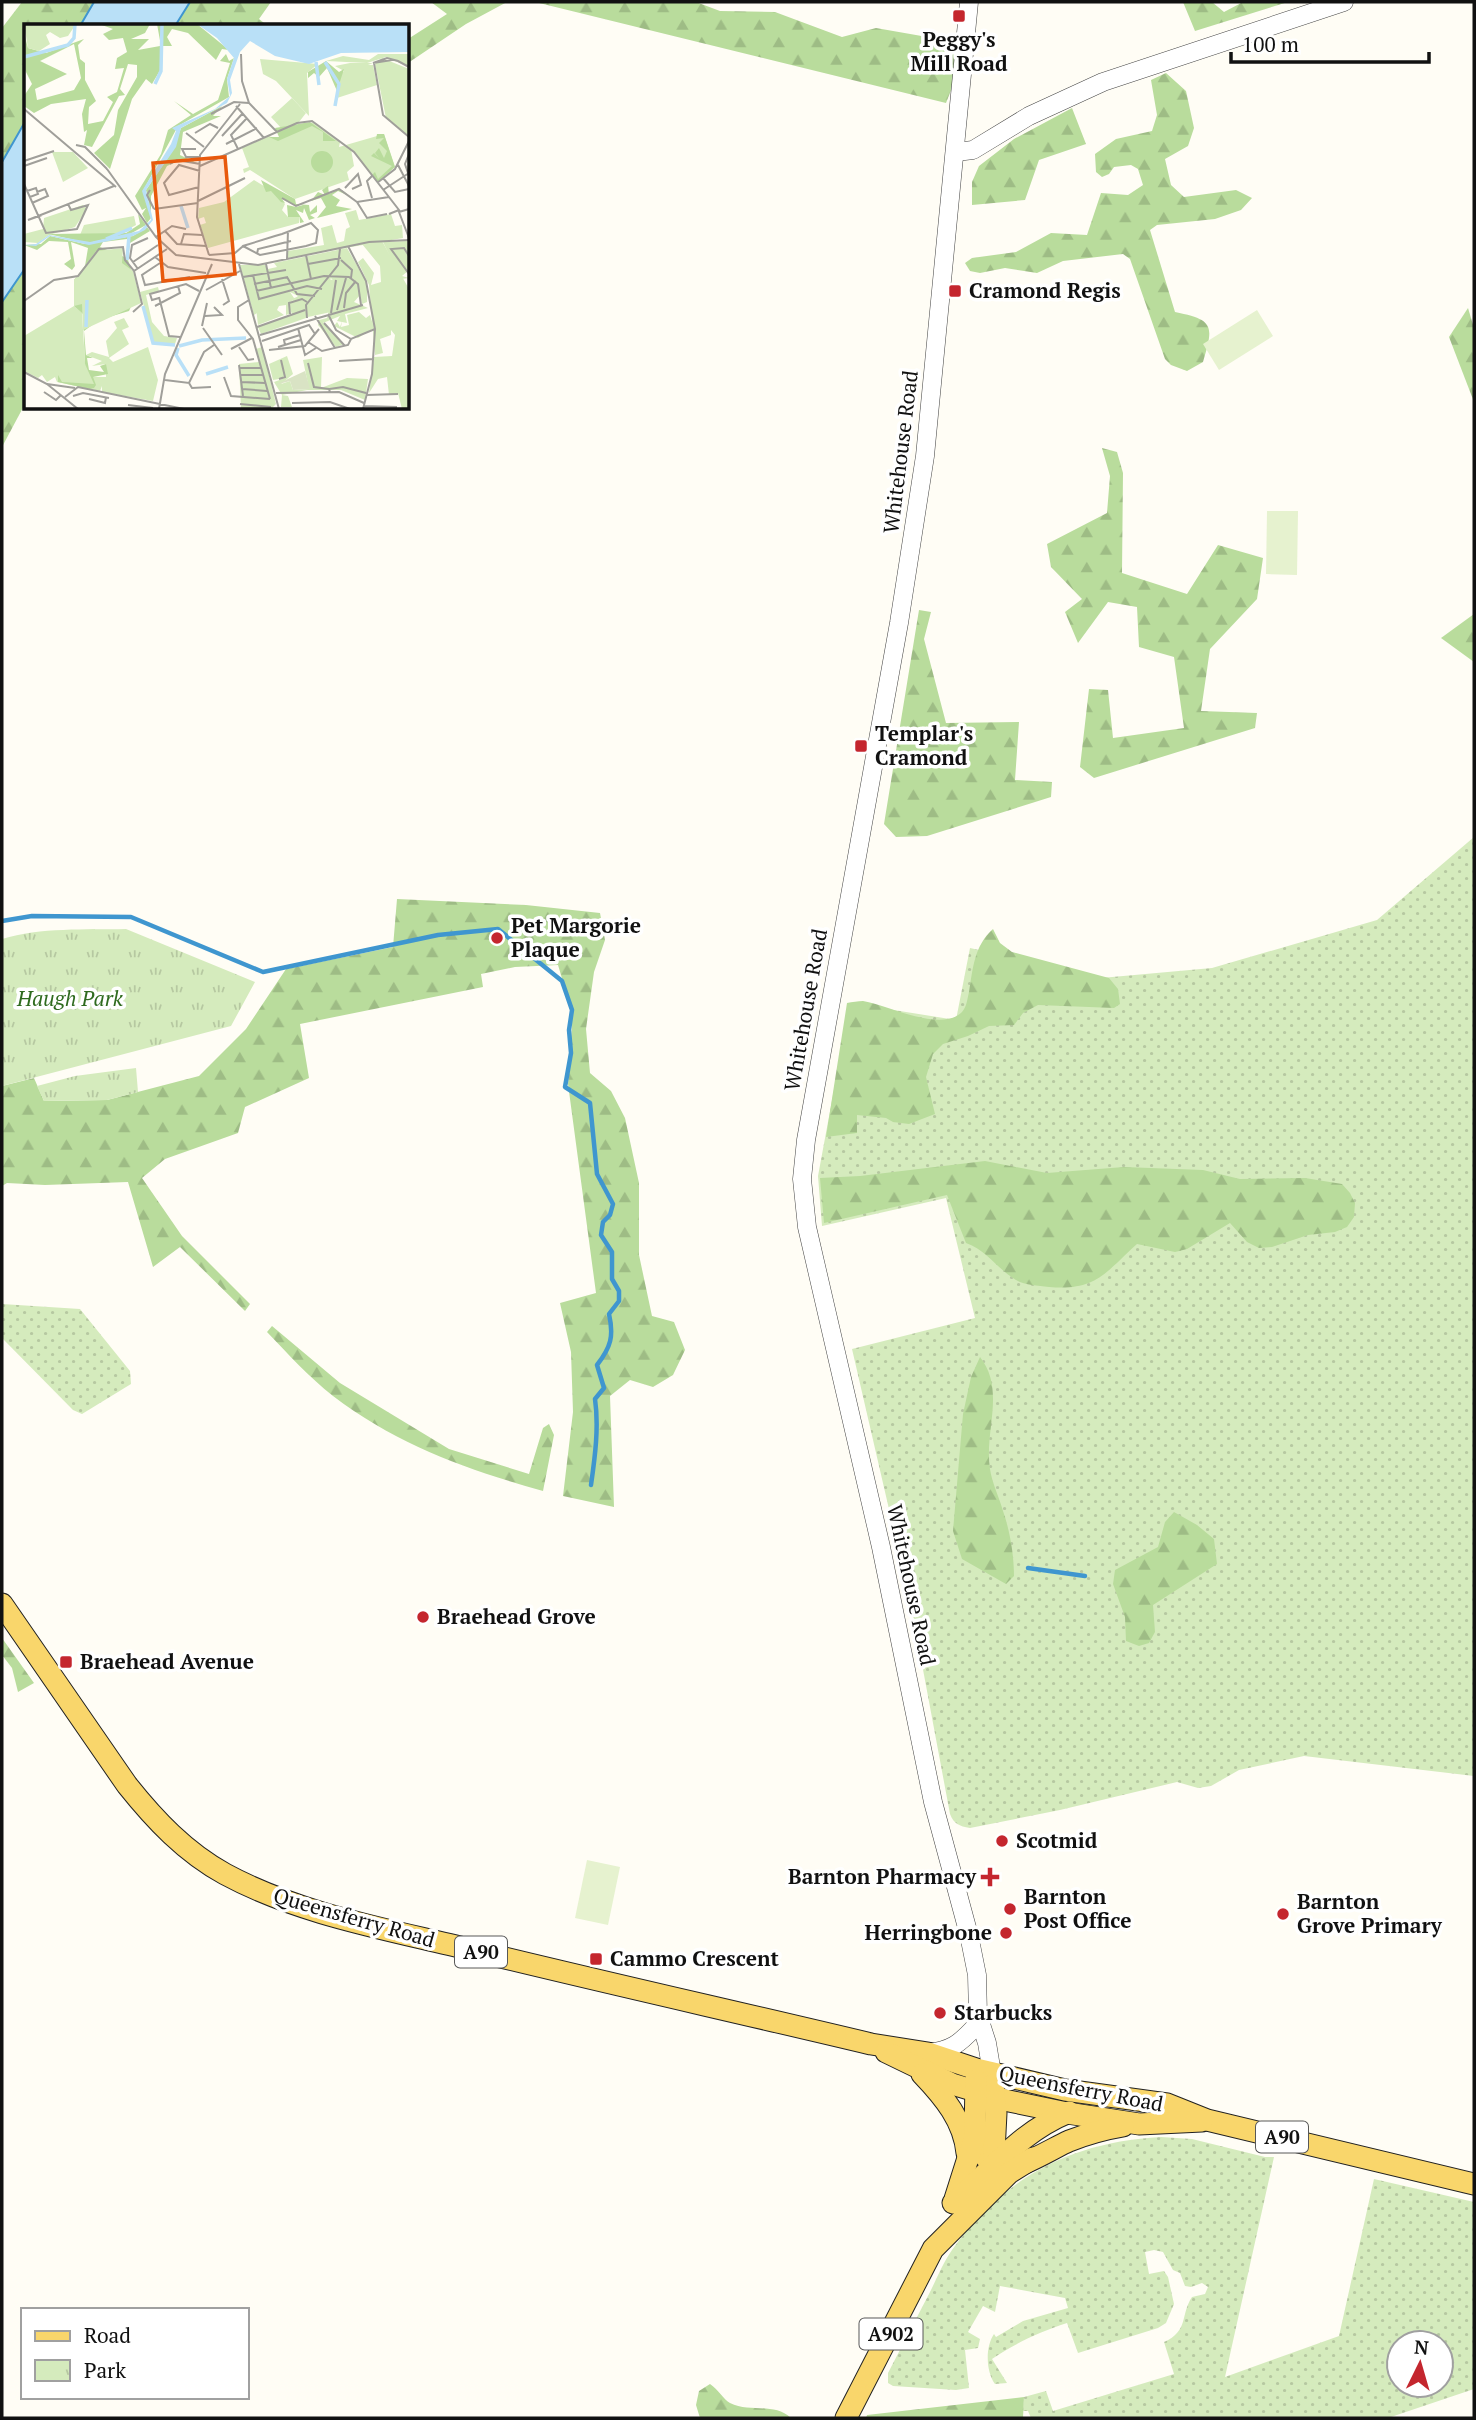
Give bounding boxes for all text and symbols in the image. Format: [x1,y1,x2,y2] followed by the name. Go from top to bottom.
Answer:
[951,8,967,24] marker: Peggy's Mill Road
[1231,21,1429,65] scale bar
[24,24,410,410] inset map
[911,25,1008,77] place label: Peggy's Mill Road
[1242,30,1299,58] text: 100 m
[969,276,1121,304] place label: Cramond Regis
[947,283,963,299] marker: Cramond Regis
[876,368,924,535] street label: Whitehouse Road
[875,719,973,771] place label: Templar's Cramond
[853,738,869,754] marker: Templar's Cramond
[511,911,641,963] place label: Pet Margorie Plaque
[777,926,833,1093] street label: Whitehouse Road
[489,930,505,946] marker: Pet Margorie Plaque
[16,984,124,1012] park label: Haugh Park
[881,1502,943,1668] street label: Whitehouse Road
[437,1602,596,1630] place label: Braehead Grove
[415,1609,431,1625] marker: Braehead Grove
[80,1647,254,1675] place label: Braehead Avenue
[58,1654,74,1670] marker: Braehead Avenue
[1016,1826,1098,1854] place label: Scotmid
[994,1833,1010,1849] marker: Scotmid
[788,1862,977,1890] place label: Barnton Pharmacy
[982,1869,998,1885] marker: Barnton Pharmacy
[270,1881,439,1954] street label: Queensferry Road
[1024,1882,1131,1934] place label: Barnton Post Office
[1297,1887,1443,1939] place label: Barnton Grove Primary
[1002,1901,1018,1917] marker: Barnton Post Office
[1275,1906,1291,1922] marker: Barnton Grove Primary
[865,1918,992,1946] place label: Herringbone
[998,1925,1014,1941] marker: Herringbone
[455,1936,507,1968] road number: A90
[610,1944,780,1972] place label: Cammo Crescent
[588,1951,604,1967] marker: Cammo Crescent
[954,1998,1052,2026] place label: Starbucks
[932,2005,948,2021] marker: Starbucks
[997,2058,1166,2118] street label: Queensferry Road
[1256,2122,1308,2152] road number: A90
[21,2308,248,2399] legend
[860,2318,922,2350] road number: A902
[84,2321,131,2349] text: Road
[1385,2329,1455,2399] north arrow
[1413,2333,1430,2360] text: N
[84,2356,126,2384] text: Park

